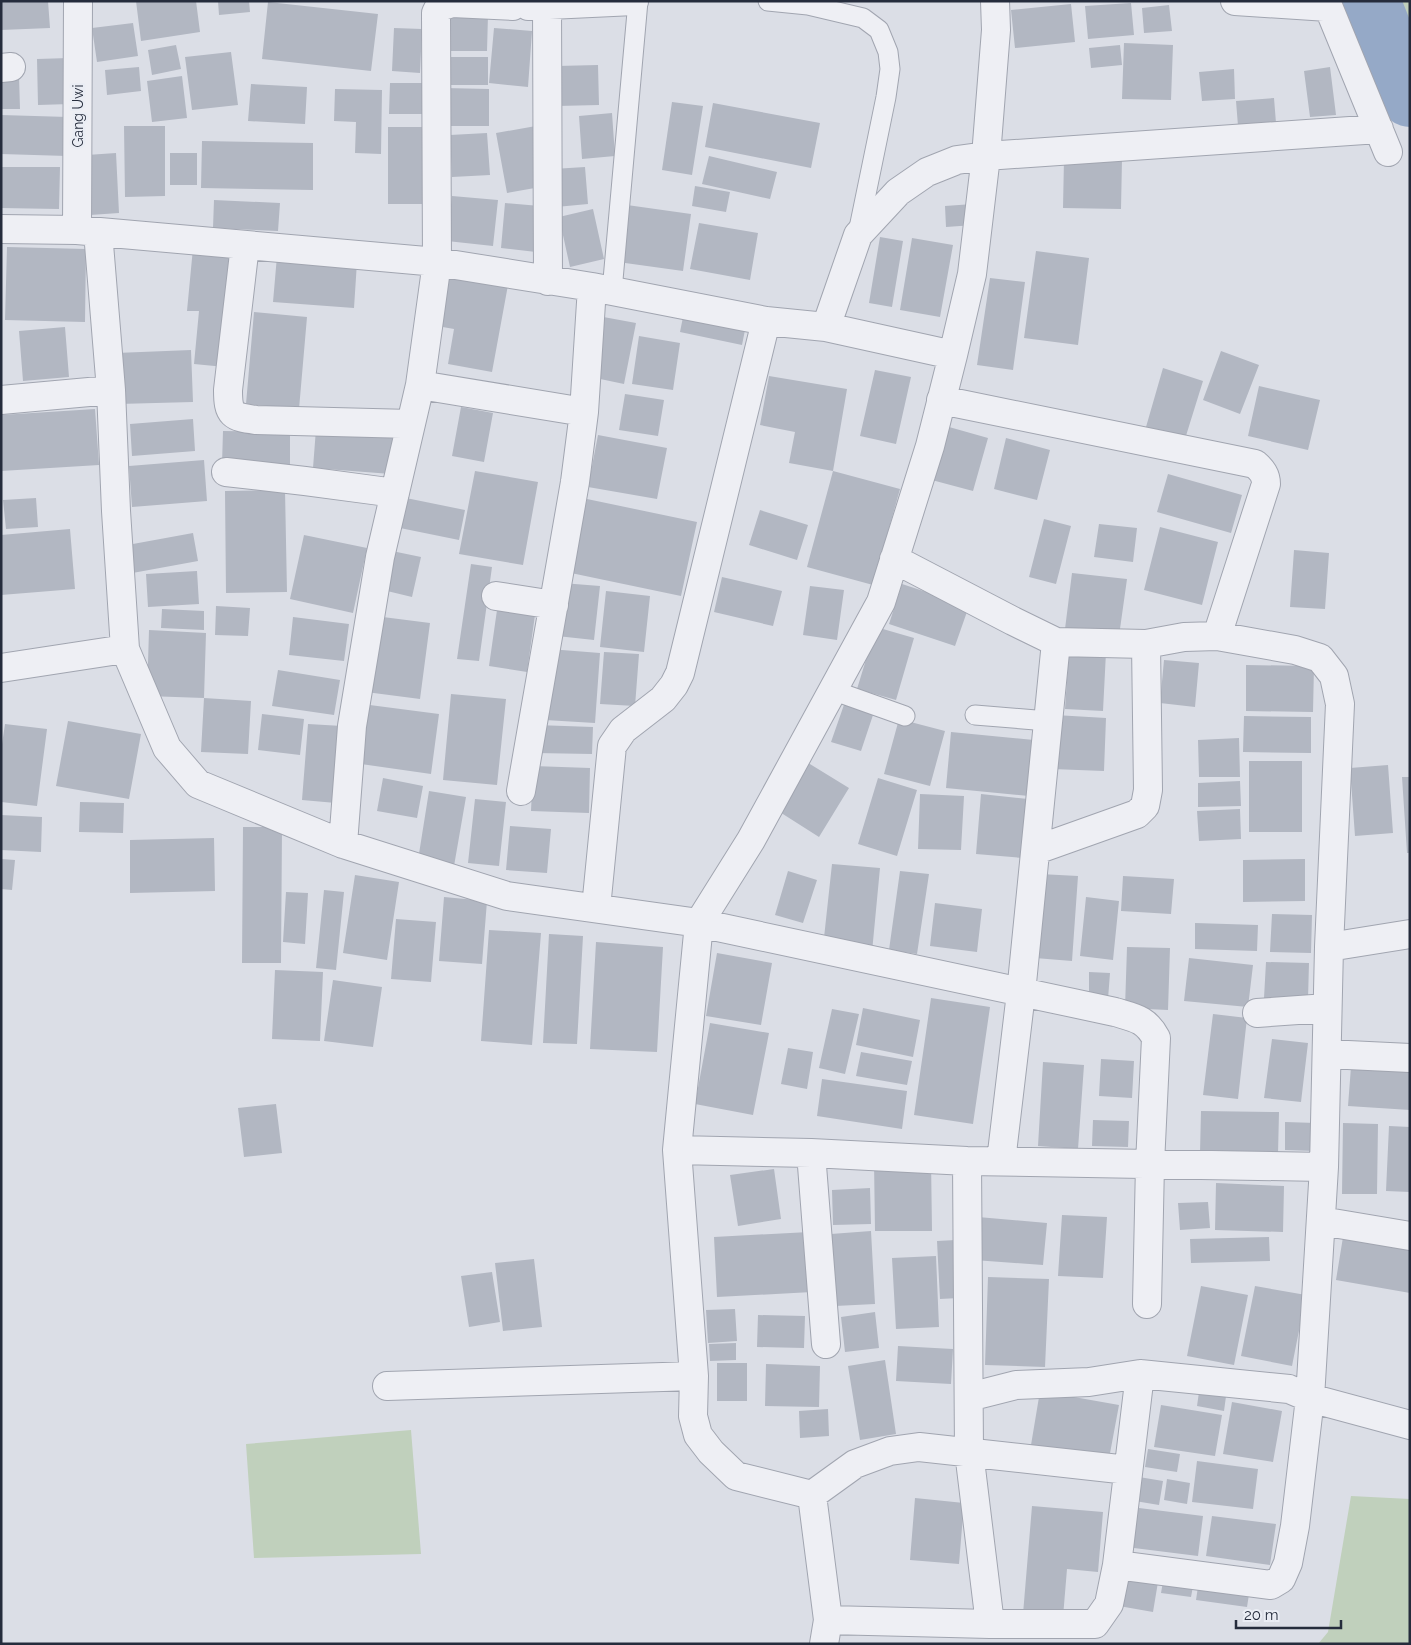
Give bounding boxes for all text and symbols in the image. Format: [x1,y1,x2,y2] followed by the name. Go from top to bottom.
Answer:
[70,84,86,148] street label: Gang Uwi
[1236,1598,1341,1630] scale bar
[1244,1606,1279,1624] text: 20 m

